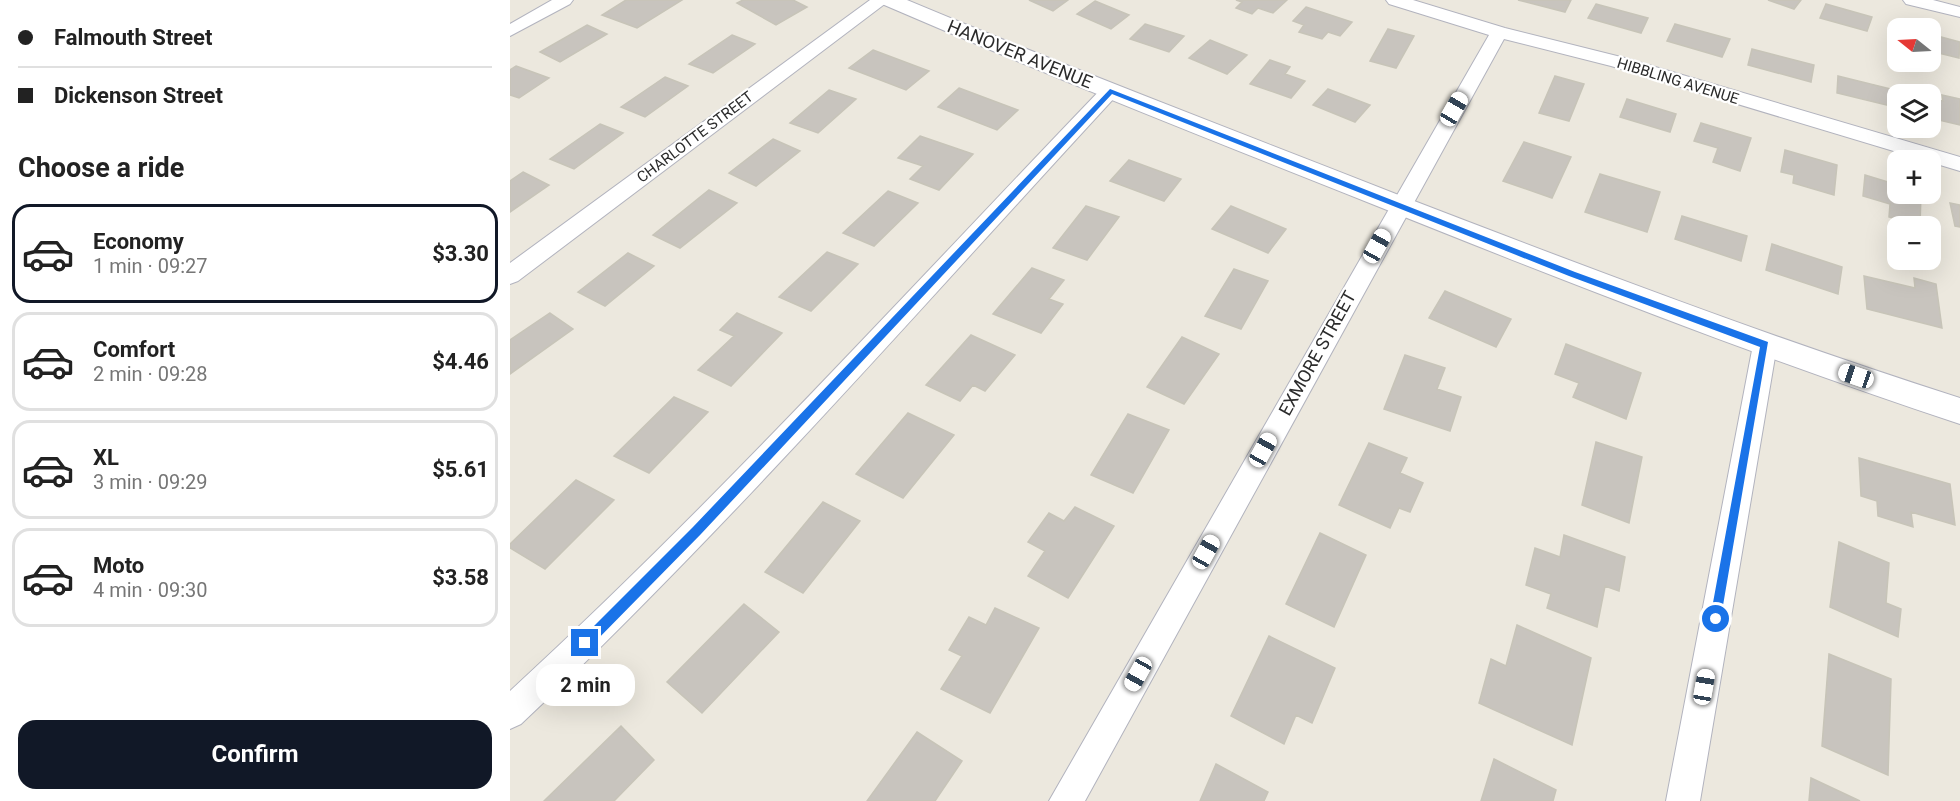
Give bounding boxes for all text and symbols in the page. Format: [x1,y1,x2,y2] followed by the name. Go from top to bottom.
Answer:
[944,15,1096,93] street label: HANOVER AVENUE
[1887,18,1941,72] north arrow
[1887,18,1941,270] map controls
[54,25,212,50] text: Falmouth Street
[1615,54,1742,108] street label: HIBBLING AVENUE
[54,83,223,108] text: Dickenson Street
[1887,84,1941,138] button: layers
[633,87,757,187] street label: CHARLOTTE STREET
[1437,89,1471,129] car
[1887,150,1941,204] button: +
[18,152,184,184] text: Choose a ride
[1887,216,1941,270] button: −
[1360,226,1394,266] car
[21,227,75,281] icon: car
[93,229,184,254] text: Economy
[432,241,489,266] text: $3.30
[93,254,208,278] text: 1 min · 09:27
[1274,287,1360,419] street label: EXMORE STREET
[21,335,75,389] icon: car
[93,337,175,362] text: Comfort
[432,349,489,374] text: $4.46
[93,362,208,386] text: 2 min · 09:28
[1836,362,1876,390] car
[1246,430,1280,470] car
[21,443,75,497] icon: car
[93,445,119,470] text: XL
[432,457,489,482] text: $5.61
[93,470,208,494] text: 3 min · 09:29
[1189,532,1223,572] car
[21,551,75,605] icon: car
[93,553,144,578] text: Moto
[432,565,489,590] text: $3.58
[93,578,208,602] text: 4 min · 09:30
[1702,605,1729,632] route start
[571,629,598,656] route end
[1121,654,1155,694] car
[536,664,634,706] callout: 2 min
[1692,668,1716,706] car
[560,673,611,697] text: 2 min
[18,720,492,789] button: Confirm

